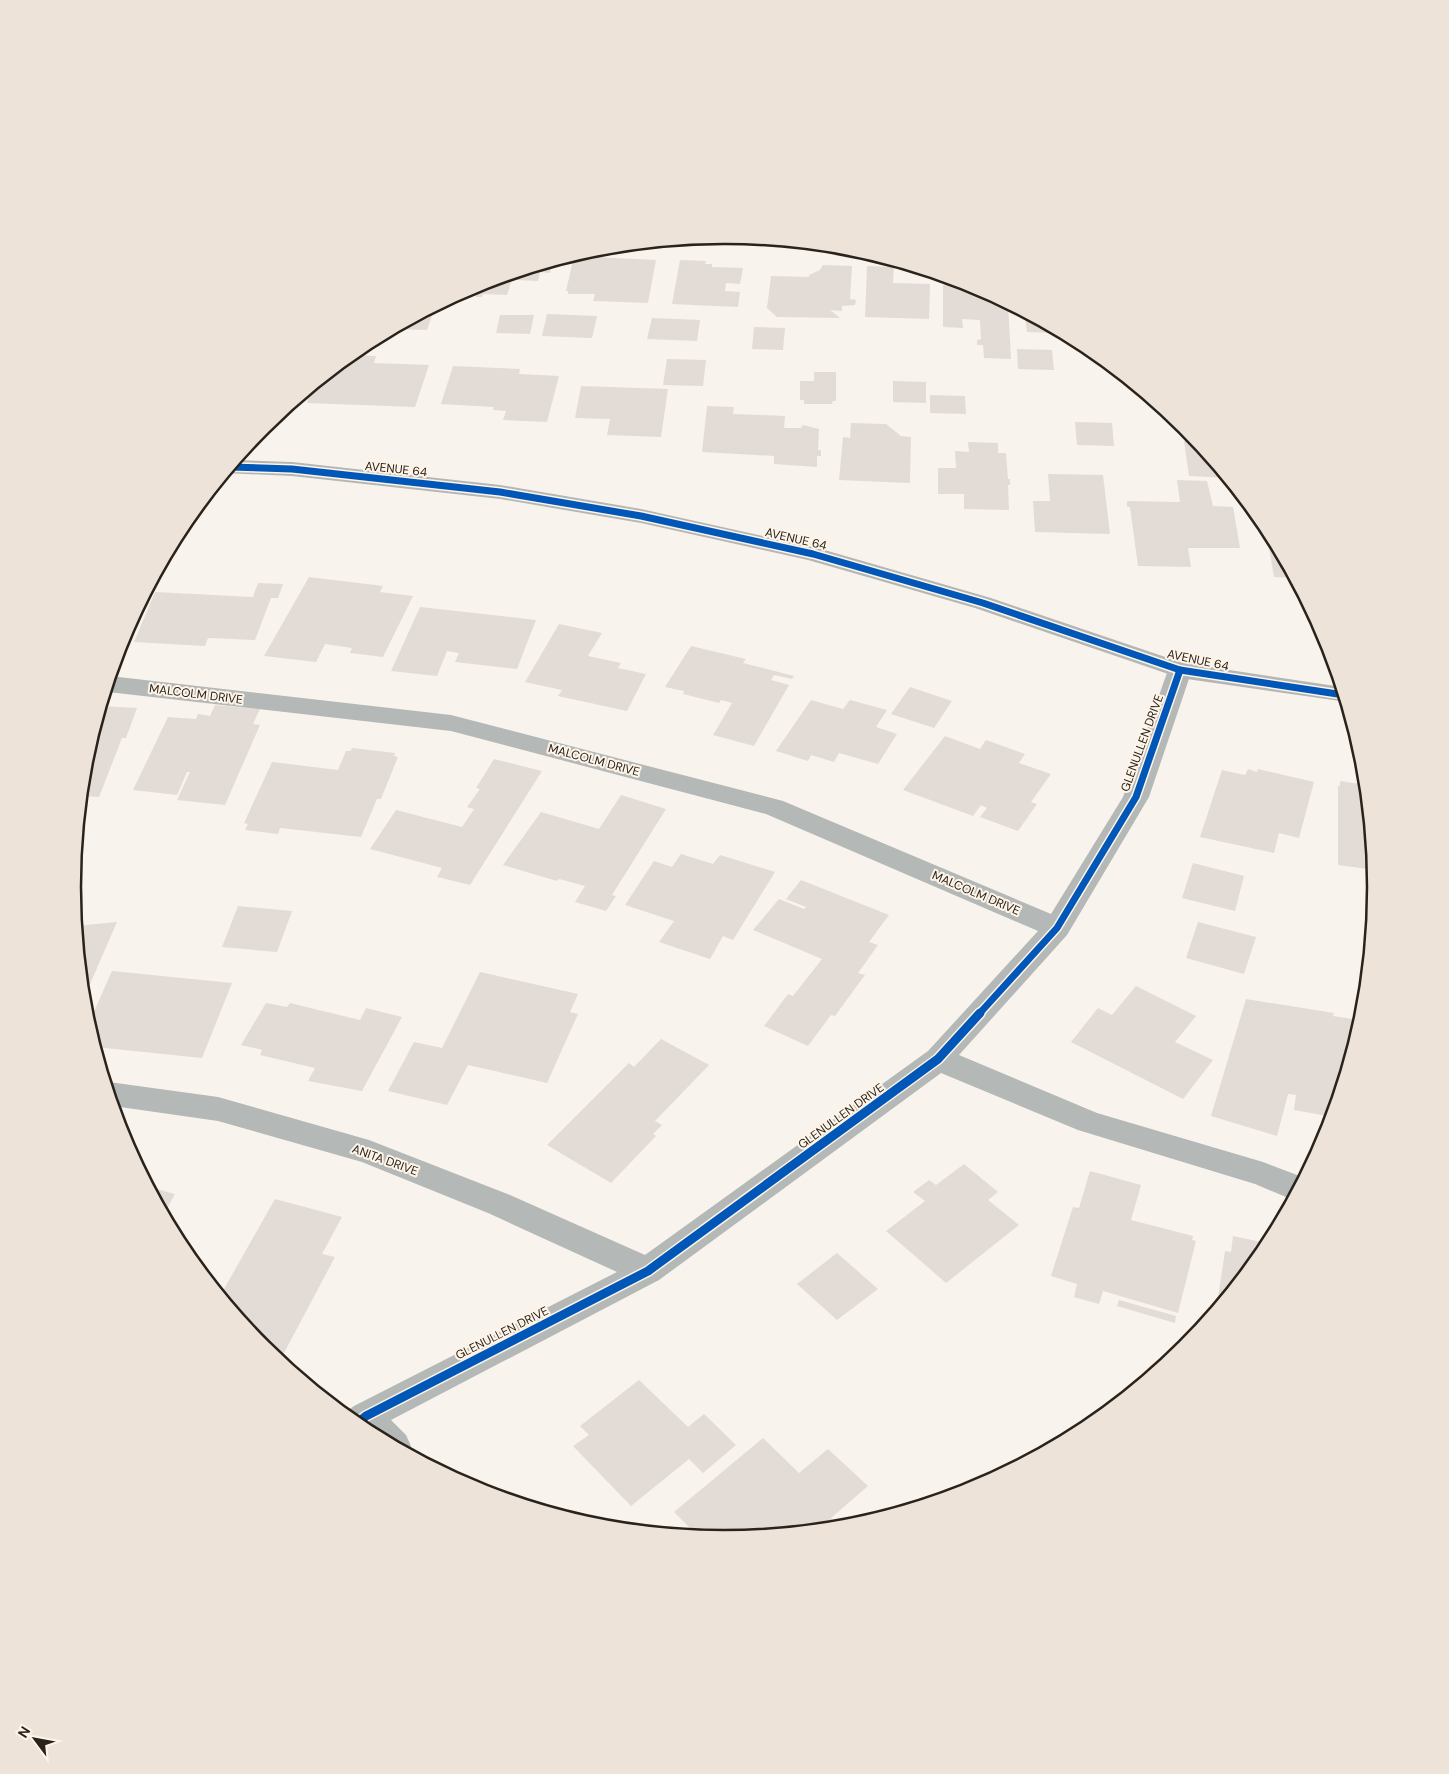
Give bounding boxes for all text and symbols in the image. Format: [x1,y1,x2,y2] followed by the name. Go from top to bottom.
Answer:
[364,458,428,480] street label: AVENUE 64
[764,524,828,554] street label: AVENUE 64
[1166,646,1230,674] street label: AVENUE 64
[148,680,244,708] street label: MALCOLM DRIVE
[1117,692,1167,794] street label: GLENULLEN DRIVE
[546,740,642,780] street label: MALCOLM DRIVE
[930,867,1023,919] street label: MALCOLM DRIVE
[795,1079,887,1153] street label: GLENULLEN DRIVE
[350,1141,420,1179] street label: ANITA DRIVE
[453,1303,551,1363] street label: GLENULLEN DRIVE
[10,1714,60,1764] north arrow
[14,1723,34,1741] text: N

